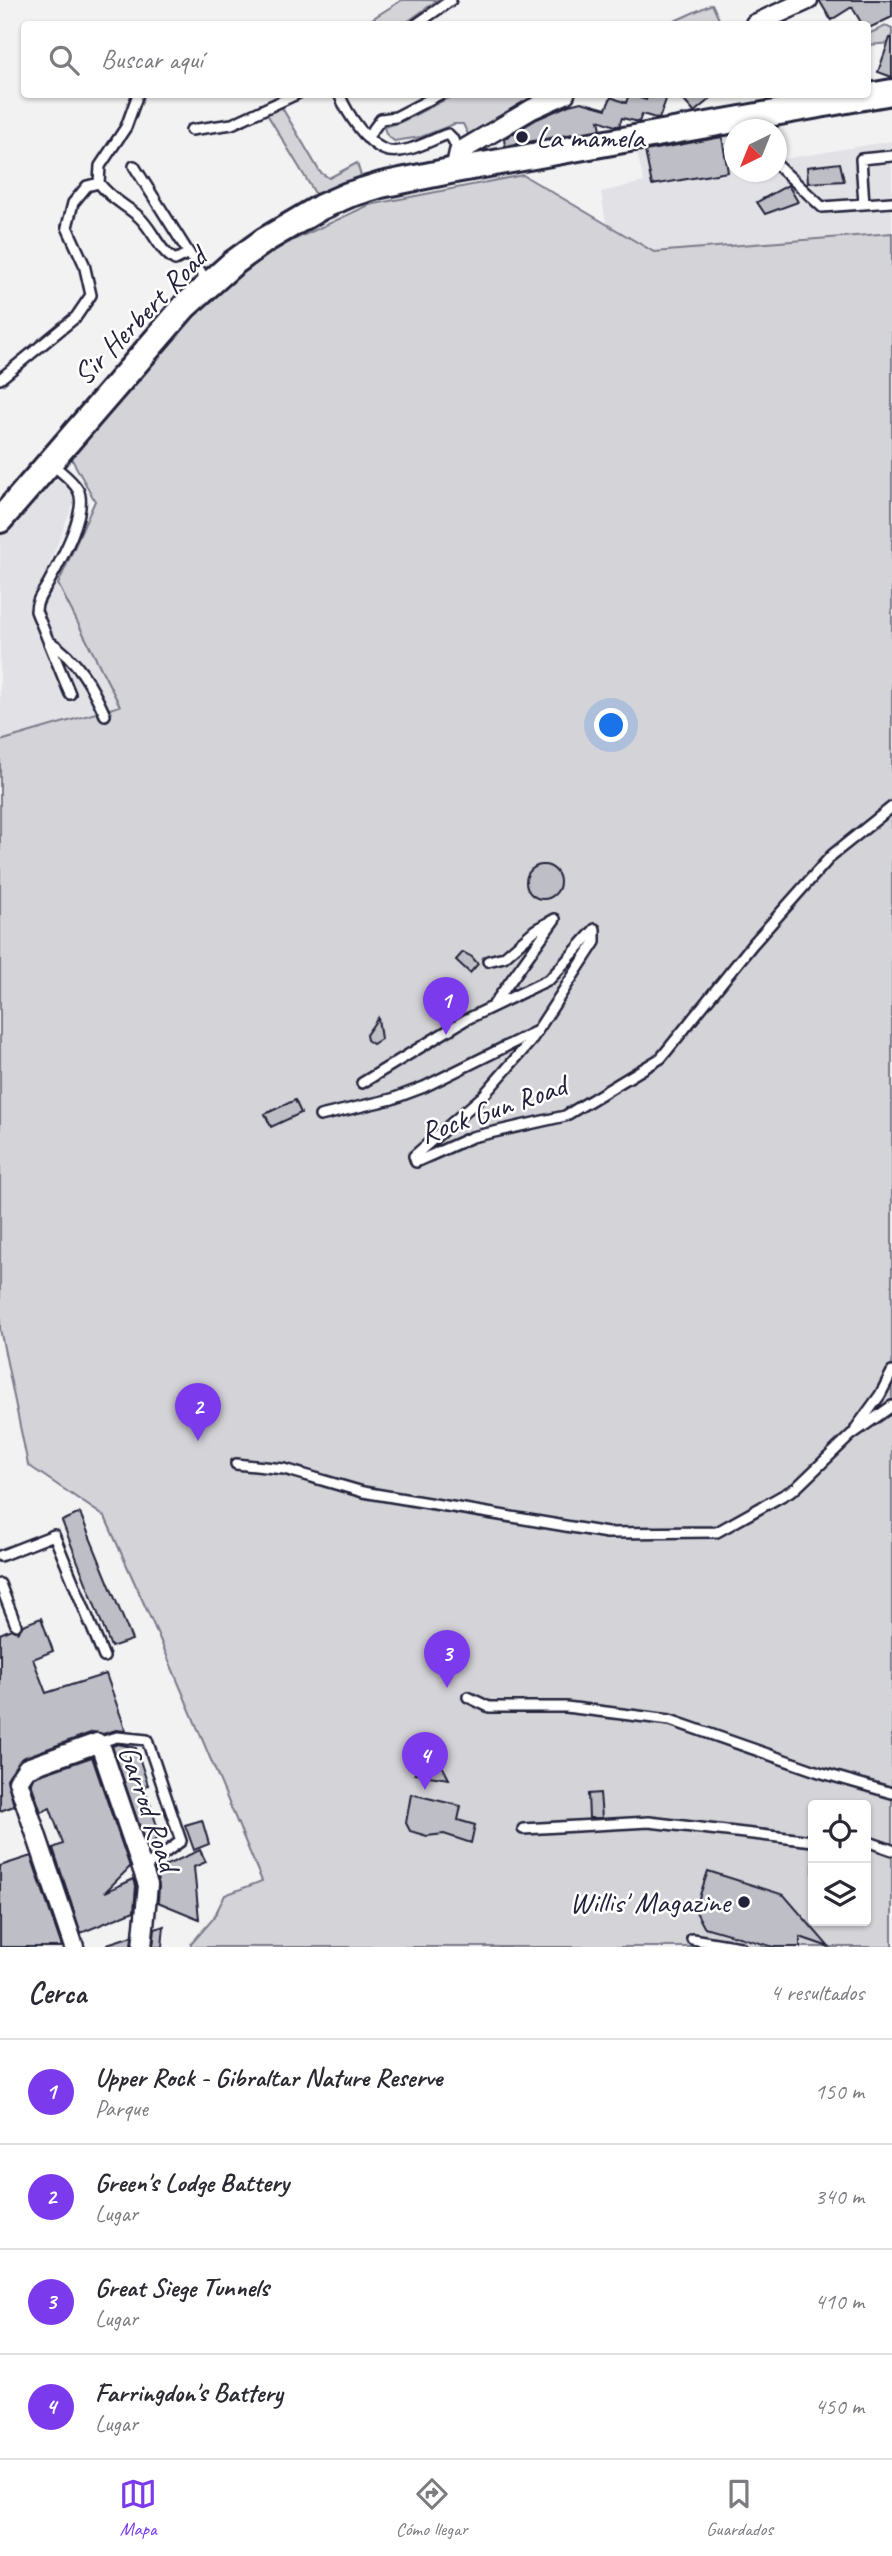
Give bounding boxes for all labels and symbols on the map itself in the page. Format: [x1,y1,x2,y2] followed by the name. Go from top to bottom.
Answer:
[536,118,646,156] place label: La mamela
[724,119,787,182] north arrow
[514,129,530,145] marker: La mamela
[65,236,218,393] street label: Sir Herbert Road
[594,708,628,742] your location
[423,977,469,1035] pin: 1
[415,1065,575,1152] street label: Rock Gun Road
[175,1383,221,1441] pin: 2
[424,1630,470,1688] pin: 3
[402,1732,448,1790] pin: 4
[110,1740,190,1880] street label: Garrod Road
[569,1883,732,1921] place label: Willis' Magazine
[736,1894,752,1910] marker: Willis' Magazine

